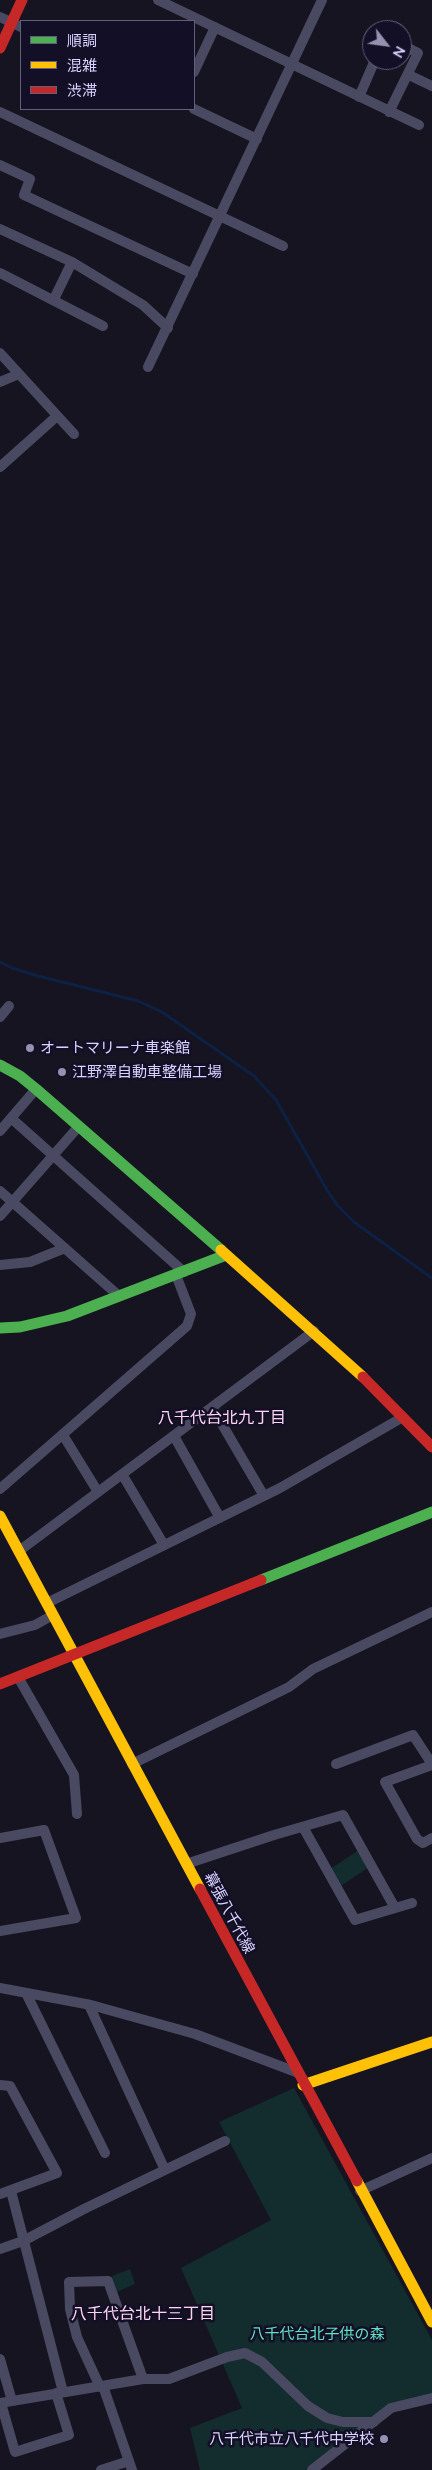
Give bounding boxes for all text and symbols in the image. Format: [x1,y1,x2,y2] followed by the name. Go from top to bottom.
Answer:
[20,20,195,110] legend
[362,20,412,70] north arrow
[67,31,97,50] text: 順調
[389,43,410,61] text: N
[67,56,97,75] text: 混雑
[67,81,97,100] text: 渋滞
[40,1039,190,1057] place label: オートマリーナ車楽館
[24,1042,36,1054] marker: オートマリーナ車楽館
[72,1063,222,1081] place label: 江野澤自動車整備工場
[56,1066,68,1078] marker: 江野澤自動車整備工場
[158,1408,286,1428] district label: 八千代台北九丁目
[200,1869,258,1957] street label: 幕張八千代線
[71,2304,215,2324] district label: 八千代台北十三丁目
[250,2325,384,2343] park label: 八千代台北子供の森
[209,2430,374,2448] place label: 八千代市立八千代中学校
[378,2433,390,2445] marker: 八千代市立八千代中学校

